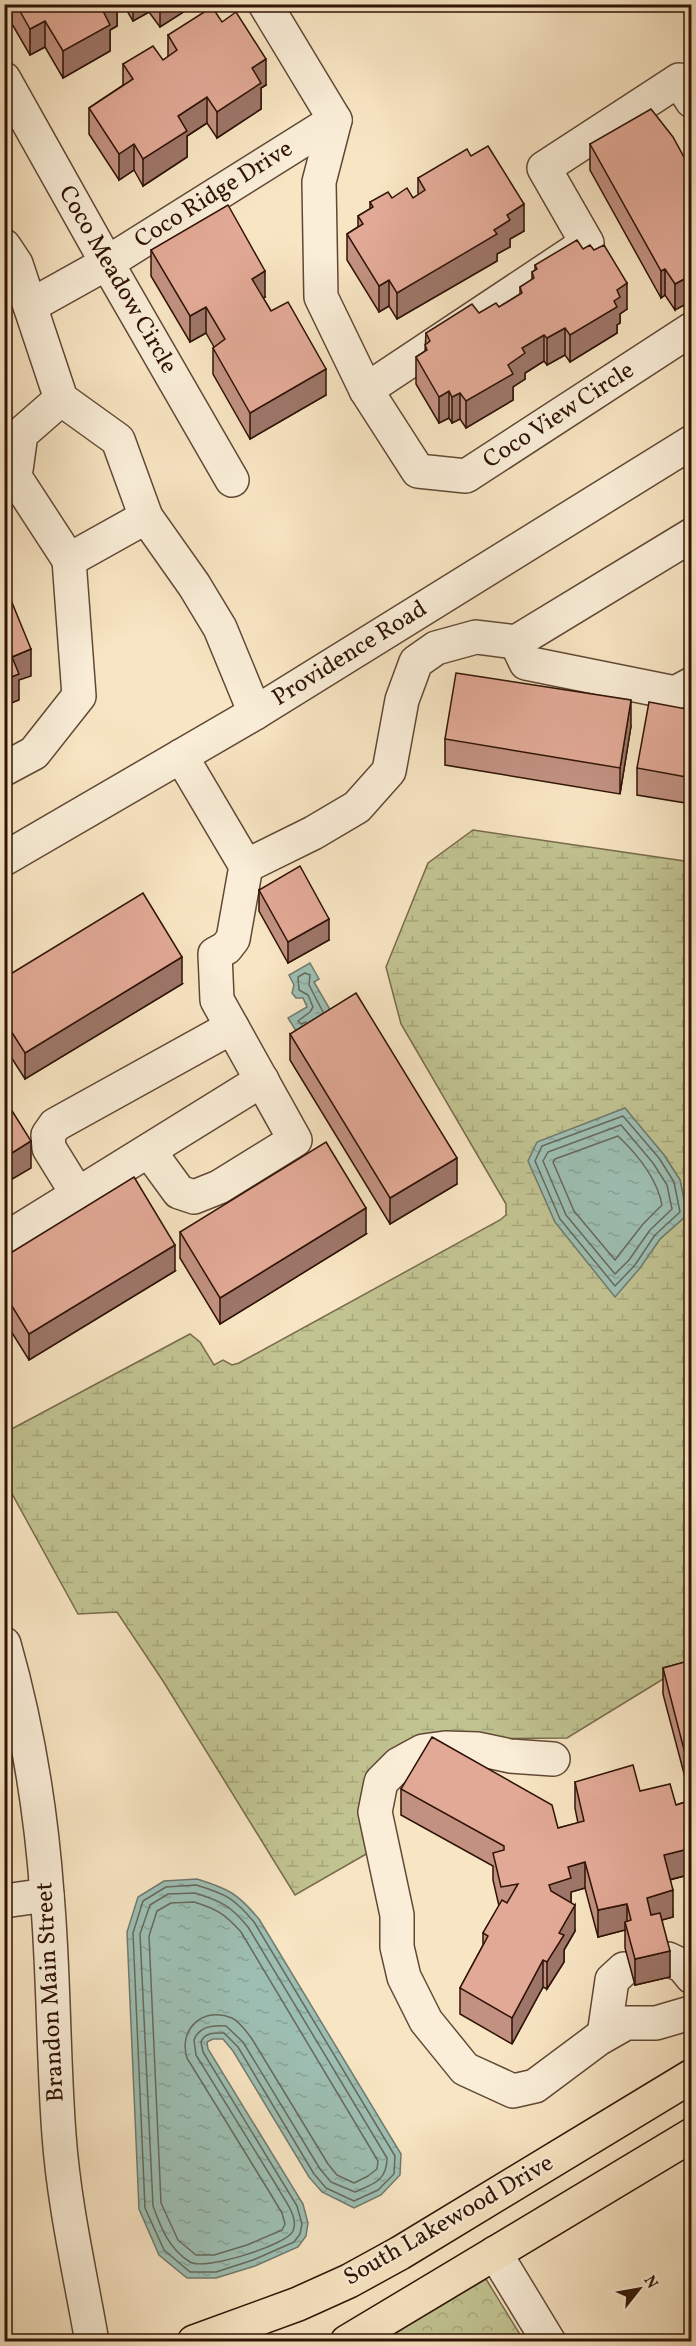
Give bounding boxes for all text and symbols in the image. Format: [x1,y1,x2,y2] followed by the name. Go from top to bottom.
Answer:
[128,133,300,257] street label: Coco Ridge Drive
[49,180,185,380] street label: Coco Meadow Circle
[477,354,641,478] street label: Coco View Circle
[266,593,434,715] street label: Providence Road
[28,1881,74,2103] street label: Brandon Main Street
[338,2147,560,2295] street label: South Lakewood Drive
[609,2259,669,2319] north arrow
[638,2272,663,2293] text: N

